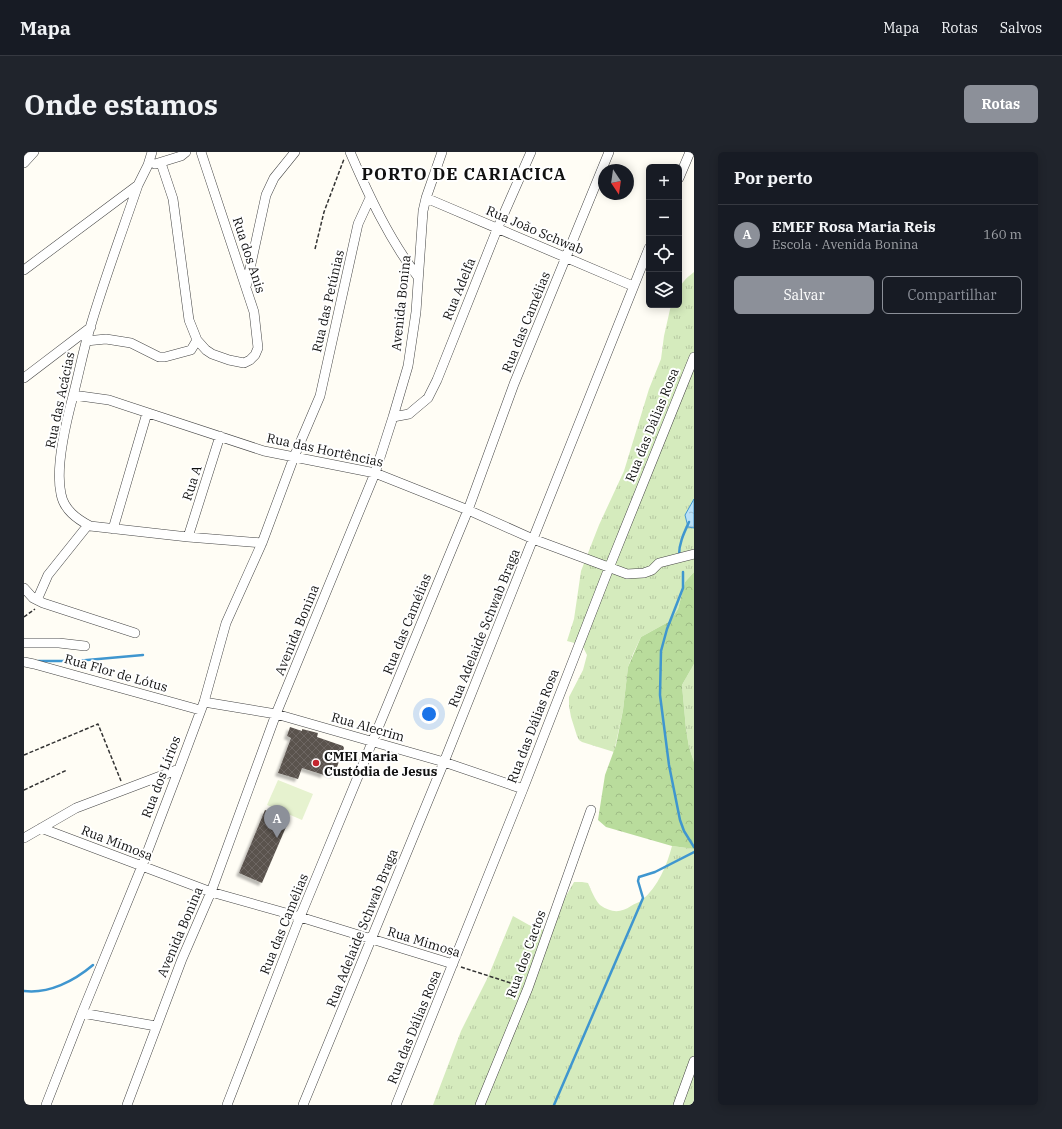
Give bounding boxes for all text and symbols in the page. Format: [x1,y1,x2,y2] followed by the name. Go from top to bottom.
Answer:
[20,16,71,40] text: Mapa
[883,19,919,37] text: Mapa
[941,19,978,37] text: Rotas
[1000,19,1042,37] text: Salvos
[964,85,1038,123] button: Rotas
[24,86,218,123] text: Onde estamos
[361,163,567,185] district label: PORTO DE CARIACICA
[598,164,634,200] north arrow
[646,164,682,308] map controls
[646,164,682,200] button: +
[734,167,813,189] text: Por perto
[646,200,682,236] button: −
[484,202,587,258] street label: Rua João Schwab
[229,215,269,295] street label: Rua dos Anis
[772,217,936,236] text: EMEF Rosa Maria Reis
[742,226,752,243] text: A
[983,226,1022,243] text: 160 m
[646,236,682,272] button: locate
[772,236,918,253] text: Escola · Avenida Bonina
[308,248,348,354] street label: Rua das Petúnias
[387,254,415,352] street label: Avenida Bonina
[439,255,479,323] street label: Rua Adelfa
[498,269,554,375] street label: Rua das Camélias
[646,272,682,308] button: layers
[734,276,874,314] button: Salvar
[882,276,1022,314] button: Compartilhar
[41,350,79,450] street label: Rua das Acácias
[621,366,683,484] street label: Rua das Dálias Rosa
[265,429,385,471] street label: Rua das Hortências
[178,463,206,503] street label: Rua A
[444,546,524,710] street label: Rua Adelaide Schwab Braga
[379,571,435,677] street label: Rua das Camélias
[271,582,323,678] street label: Avenida Bonina
[62,650,170,696] street label: Rua Flor de Lótus
[503,666,563,786] street label: Rua das Dálias Rosa
[419,704,439,724] your location
[329,708,407,746] street label: Rua Alecrim
[138,733,184,821] street label: Rua dos Lírios
[324,748,438,780] place label: CMEI Maria Custódia de Jesus
[311,758,321,768] marker: CMEI Maria Custódia de Jesus
[264,805,290,838] pin: A
[79,822,155,864] street label: Rua Mimosa
[322,846,402,1010] street label: Rua Adelaide Schwab Braga
[256,871,312,977] street label: Rua das Camélias
[153,884,207,980] street label: Avenida Bonina
[502,908,550,1000] street label: Rua dos Cactos
[385,923,463,961] street label: Rua Mimosa
[383,968,445,1086] street label: Rua das Dálias Rosa

